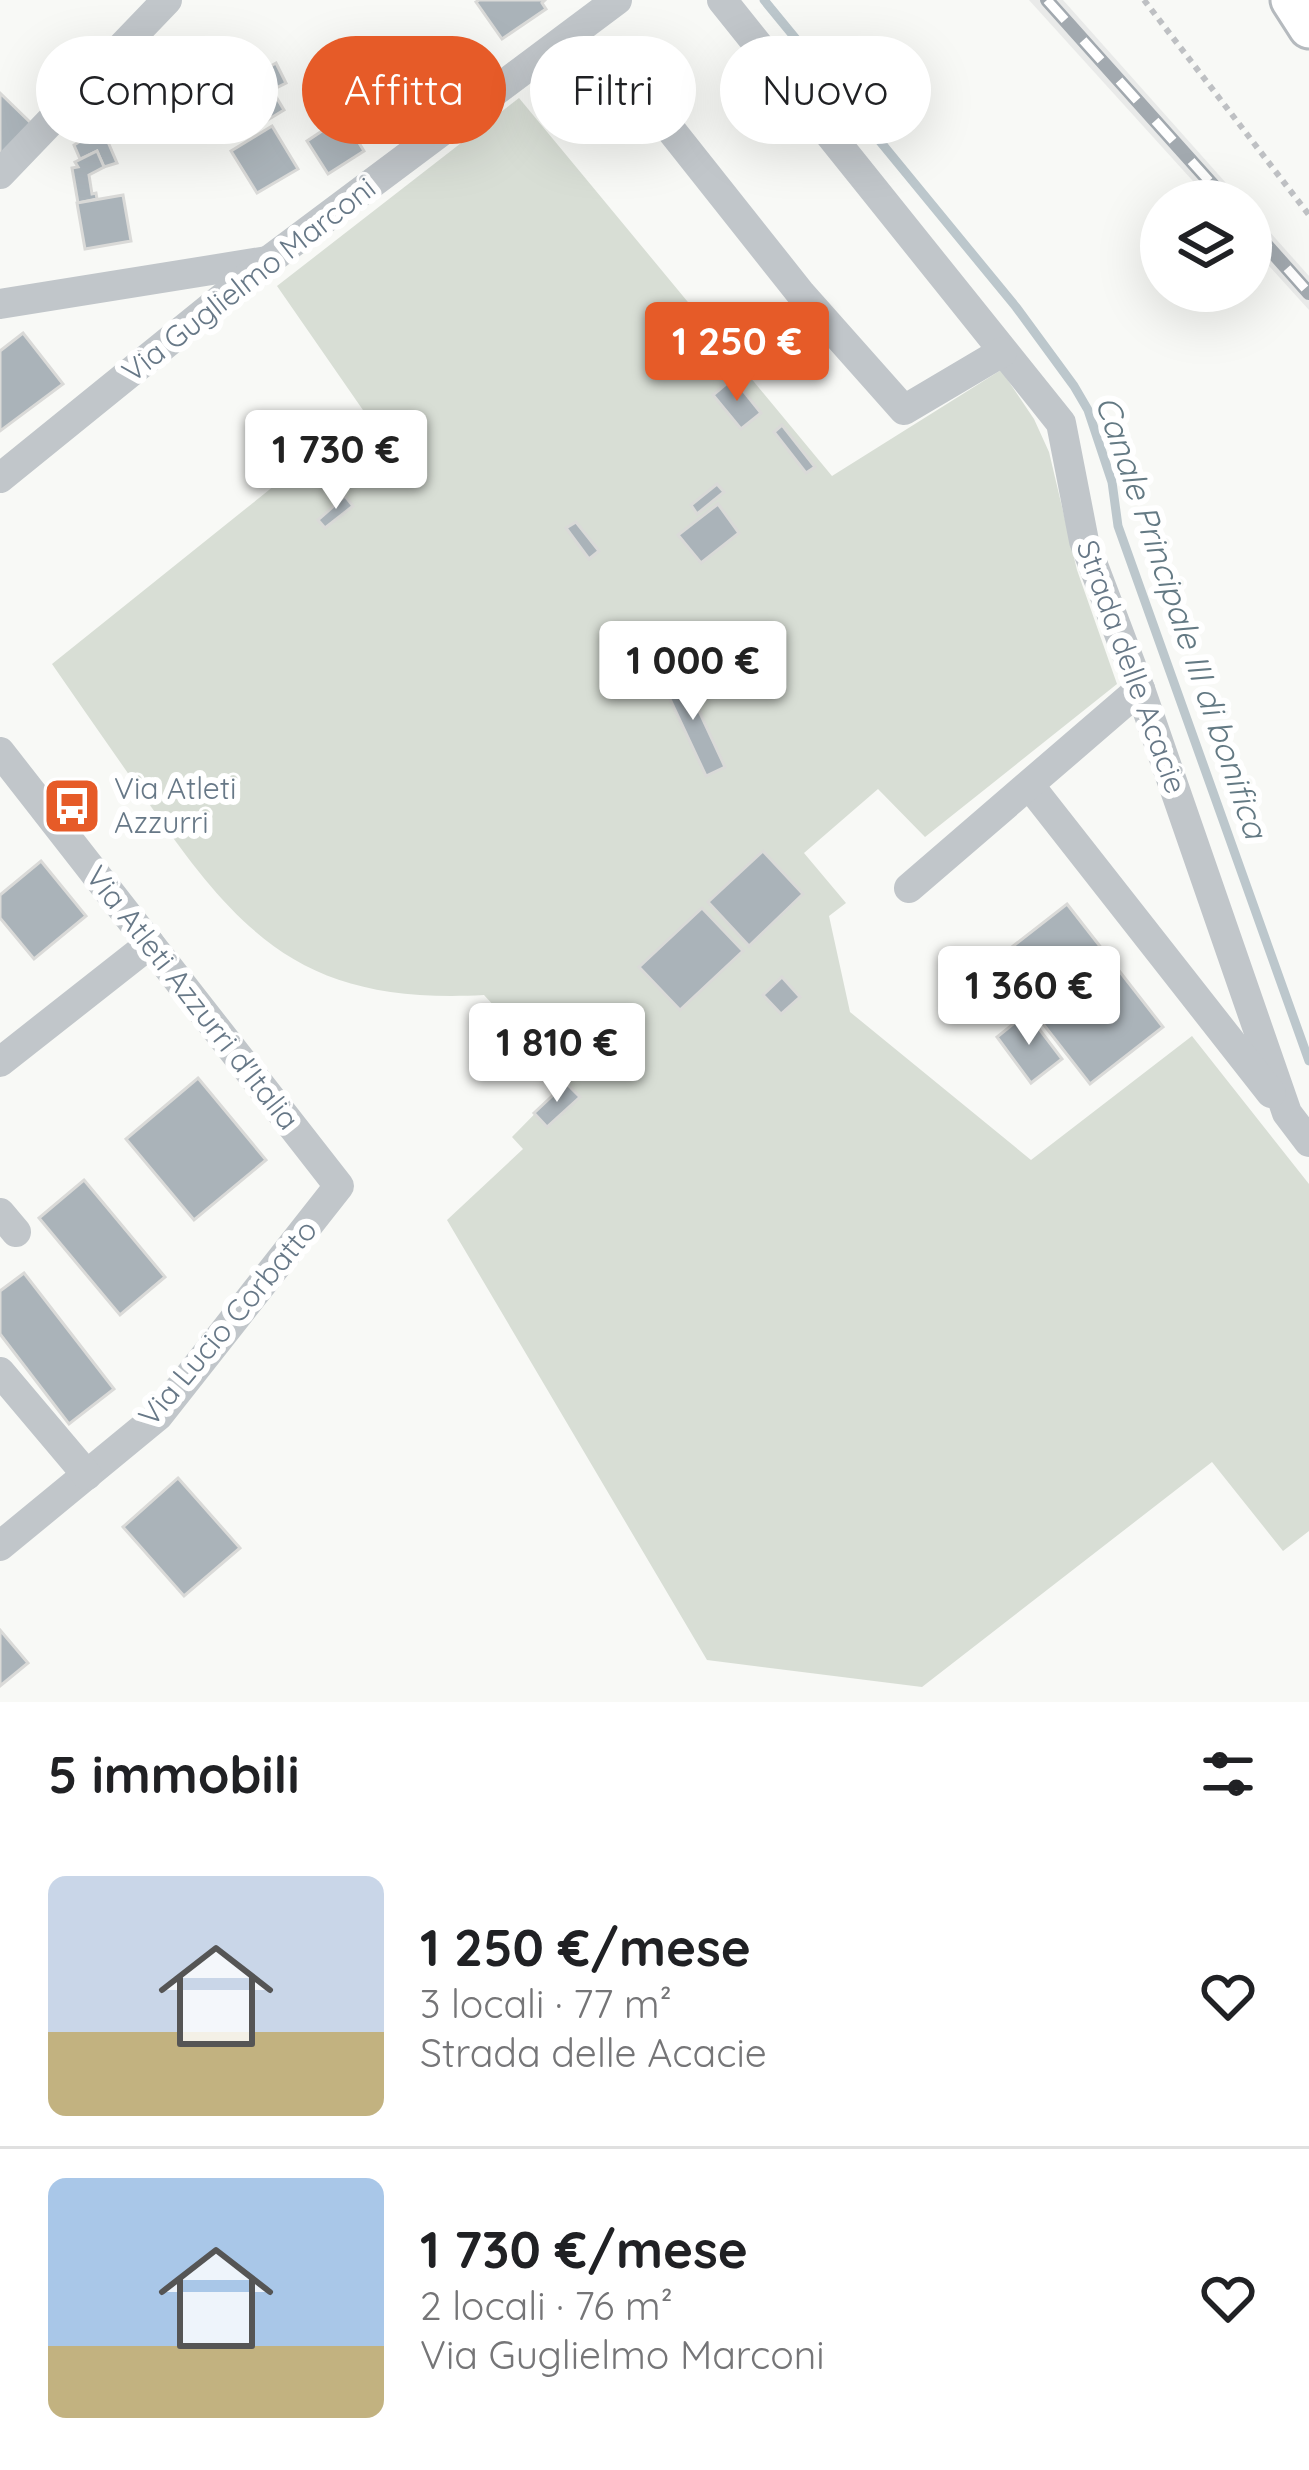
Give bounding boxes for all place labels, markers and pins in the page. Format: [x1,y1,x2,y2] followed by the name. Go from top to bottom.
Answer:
[626,302,848,404] pin: 1 250 €
[225,410,447,512] pin: 1 730 €
[582,621,804,723] pin: 1 000 €
[114,769,236,841] place label: Via Atleti Azzurri
[41,775,103,837] bus stop icon: Via Atleti Azzurri
[918,946,1140,1048] pin: 1 360 €
[446,1003,668,1105] pin: 1 810 €

